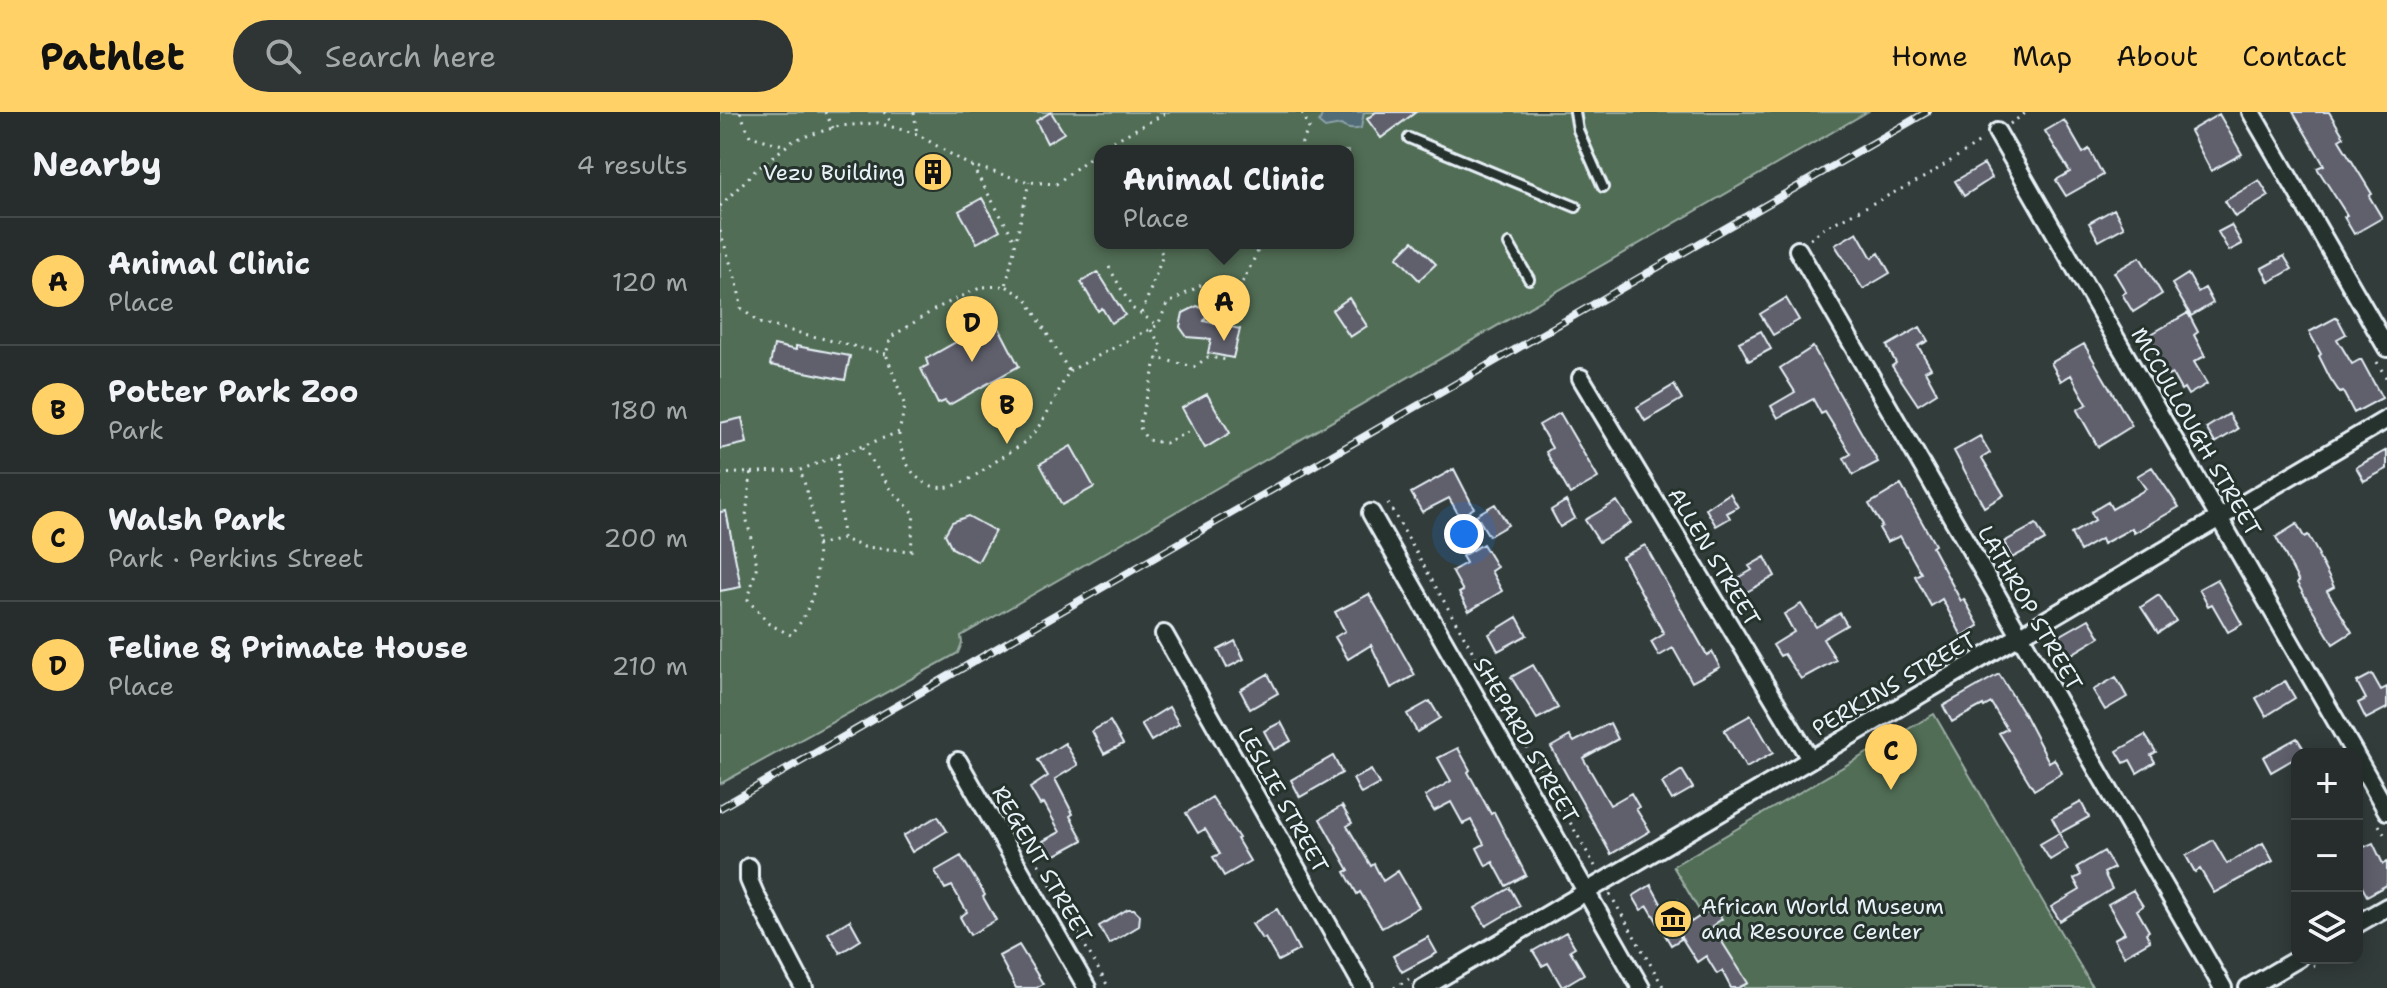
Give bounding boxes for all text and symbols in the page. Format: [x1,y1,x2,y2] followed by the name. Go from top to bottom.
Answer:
[233,20,793,92] search box
[40,31,185,82] text: Pathlet
[261,34,305,78] icon: search
[325,36,496,77] text: Search here
[1891,37,1968,75] text: Home
[2012,37,2072,75] text: Map
[2116,37,2198,75] text: About
[2242,37,2347,75] text: Contact
[32,141,162,187] text: Nearby
[1094,145,1354,249] popup
[576,147,688,182] text: 4 results
[912,151,954,193] building icon: Vezu Building
[763,158,905,187] place label: Vezu Building
[1123,159,1325,200] text: Animal Clinic
[1123,200,1189,235] text: Place
[108,243,310,284] text: Animal Clinic
[48,264,68,299] text: A
[612,264,688,299] text: 120 m
[1198,275,1250,341] pin: A
[108,284,174,319] text: Place
[946,296,998,362] pin: D
[2124,322,2268,542] street label: MCCULLOUGH STREET
[108,371,359,412] text: Potter Park Zoo
[981,378,1033,444] pin: B
[50,392,66,427] text: B
[610,392,688,427] text: 180 m
[108,412,164,447] text: Park
[1661,482,1767,632] street label: ALLEN STREET
[108,499,286,540] text: Walsh Park
[1444,514,1484,554] your location
[50,520,66,555] text: C
[603,520,688,555] text: 200 m
[1971,520,2089,696] street label: LATHROP STREET
[108,540,364,575] text: Park · Perkins Street
[1807,625,1982,743] street label: PERKINS STREET
[108,627,468,668] text: Feline & Primate House
[49,648,67,683] text: D
[611,648,688,683] text: 210 m
[1467,652,1586,829] street label: SHEPARD STREET
[108,668,174,703] text: Place
[1231,722,1335,878] street label: LESLIE STREET
[1865,724,1917,790] pin: C
[2291,748,2363,964] map controls
[2291,748,2363,820] button: +
[985,780,1099,948] street label: REGENT STREET
[2291,820,2363,892] button: −
[1701,892,1944,946] place label: African World Museum and Resource Center
[2291,892,2363,964] button: layers
[1652,898,1694,940] museum icon: African World Museum and Resource Center

